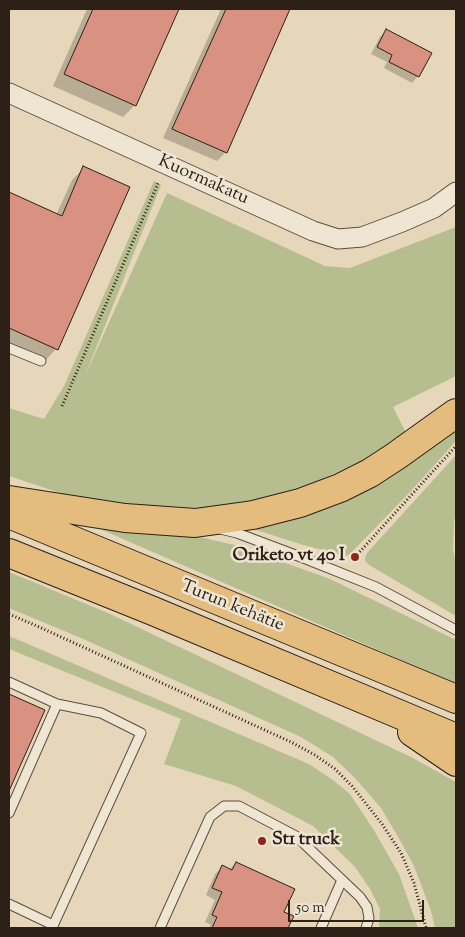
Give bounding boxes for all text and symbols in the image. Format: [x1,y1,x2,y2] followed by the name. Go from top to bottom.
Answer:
[154,151,252,211] street label: Kuormakatu
[233,546,345,568] place label: Oriketo vt 40 I
[349,551,361,563] marker: Oriketo vt 40 I
[177,577,287,637] street label: Turun kehätie
[272,830,340,852] place label: St1 truck
[256,835,268,847] marker: St1 truck
[290,890,426,922] scale bar
[296,898,325,919] text: 50 m

